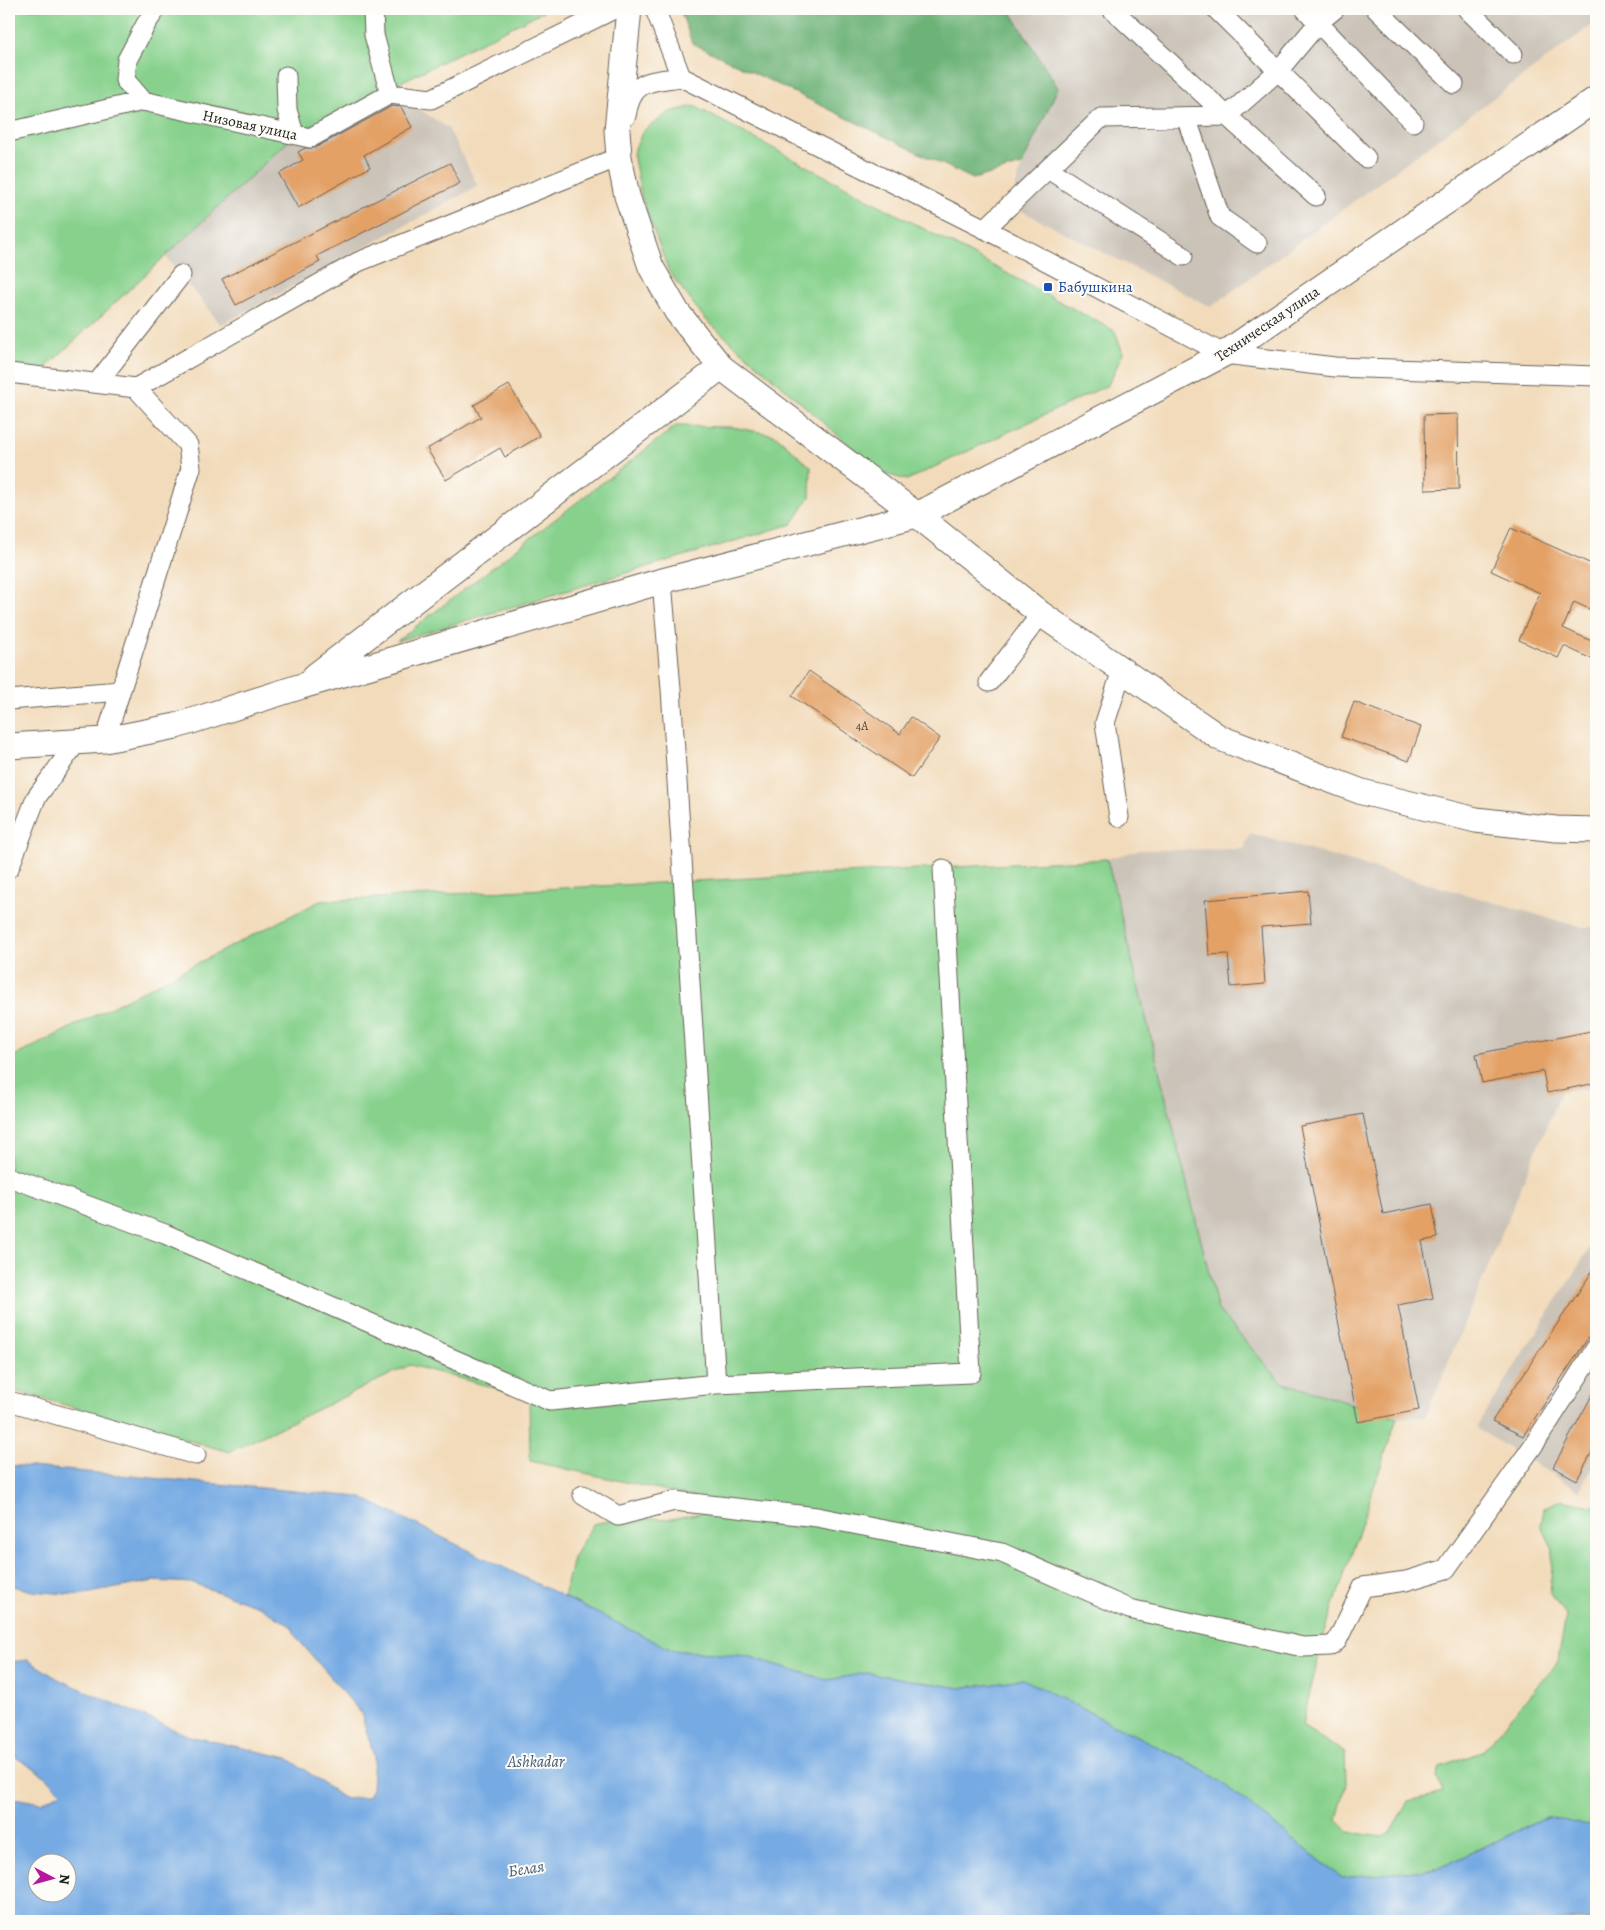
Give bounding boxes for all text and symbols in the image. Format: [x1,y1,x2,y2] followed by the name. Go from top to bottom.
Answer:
[201,105,299,145] street label: Низовая улица
[1058,277,1133,297] place label: Бабушкина
[1042,281,1054,293] marker: Бабушкина
[1211,282,1323,366] street label: Техническая улица
[856,718,869,734] house number: 4А
[507,1751,565,1773] water label: Ashkadar
[28,1852,78,1902] north arrow
[507,1855,546,1883] water label: Белая
[54,1873,74,1885] text: N

